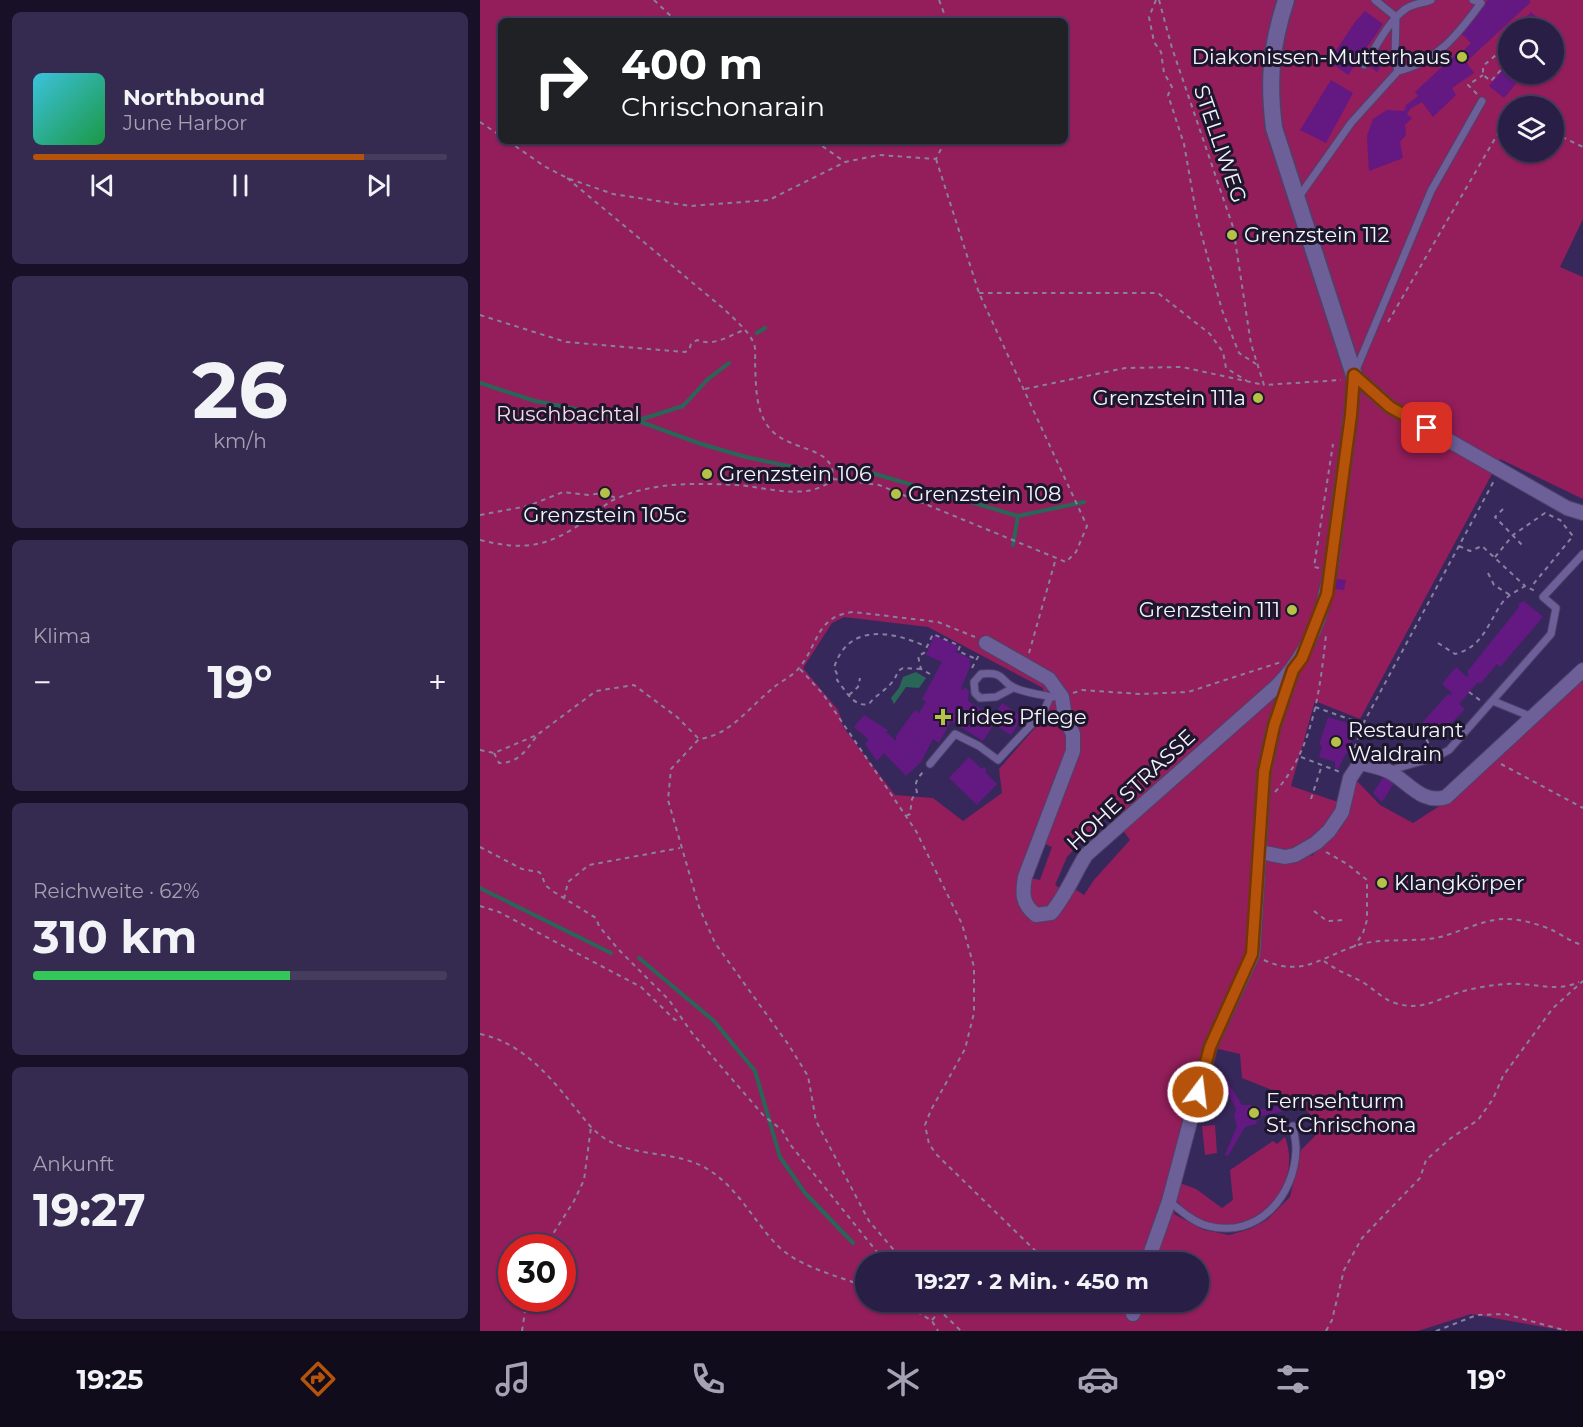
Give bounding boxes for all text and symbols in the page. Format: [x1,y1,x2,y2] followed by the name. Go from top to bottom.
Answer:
[1498,18,1564,162] map controls
[1498,18,1564,84] button: search
[621,38,763,90] text: 400 m
[522,42,600,120] icon: right
[1192,44,1450,69] place label: Diakonissen-Mutterhaus
[1455,50,1469,64] marker: Diakonissen-Mutterhaus
[1189,82,1252,206] street label: STELLIWEG
[123,84,265,111] text: Northbound
[621,90,825,123] text: Chrischonarain
[1498,96,1564,162] button: layers
[123,111,247,135] text: June Harbor
[86,169,119,202] icon: previous
[224,169,257,202] icon: pause
[362,169,395,202] icon: next
[1244,222,1390,247] place label: Grenzstein 112
[1225,228,1239,242] marker: Grenzstein 112
[192,342,288,438] text: 26
[1092,385,1246,410] place label: Grenzstein 111a
[1251,391,1265,405] marker: Grenzstein 111a
[496,401,640,426] park label: Ruschbachtal
[1401,402,1452,453] pin
[1410,411,1443,444] icon: arrive
[213,429,267,453] text: km/h
[719,461,872,486] place label: Grenzstein 106
[700,467,714,481] marker: Grenzstein 106
[908,481,1061,506] place label: Grenzstein 108
[598,486,612,500] marker: Grenzstein 105c
[889,487,903,501] marker: Grenzstein 108
[523,502,687,527] place label: Grenzstein 105c
[1139,597,1280,622] place label: Grenzstein 111
[1285,603,1299,617] marker: Grenzstein 111
[33,624,91,648] text: Klima
[207,654,273,709] text: 19°
[33,662,52,702] text: −
[428,662,447,702] text: +
[956,704,1087,729] place label: Irides Pflege
[934,708,952,726] marker: Irides Pflege
[1348,717,1463,766] place label: Restaurant Waldrain
[1061,724,1200,855] street label: HOHE STRASSE
[1329,735,1343,749] marker: Restaurant Waldrain
[1394,870,1524,895] place label: Klangkörper
[1375,876,1389,890] marker: Klangkörper
[33,879,200,903] text: Reichweite · 62%
[33,909,197,964] text: 310 km
[1166,1060,1230,1124] position arrow
[1266,1088,1416,1137] place label: Fernsehturm St. Chrischona
[1247,1106,1261,1120] marker: Fernsehturm St. Chrischona
[33,1152,114,1176] text: Ankunft
[33,1182,146,1237] text: 19:27
[498,1234,576,1312] speed limit sign: 30
[915,1268,1149,1295] text: 19:27 · 2 Min. · 450 m
[297,1358,339,1400] icon: directions
[492,1358,534,1400] icon: music
[687,1358,729,1400] icon: phone
[882,1358,924,1400] icon: climate
[1077,1358,1119,1400] icon: car
[1272,1358,1314,1400] icon: filters
[77,1363,143,1396] text: 19:25
[1467,1363,1506,1396] text: 19°

